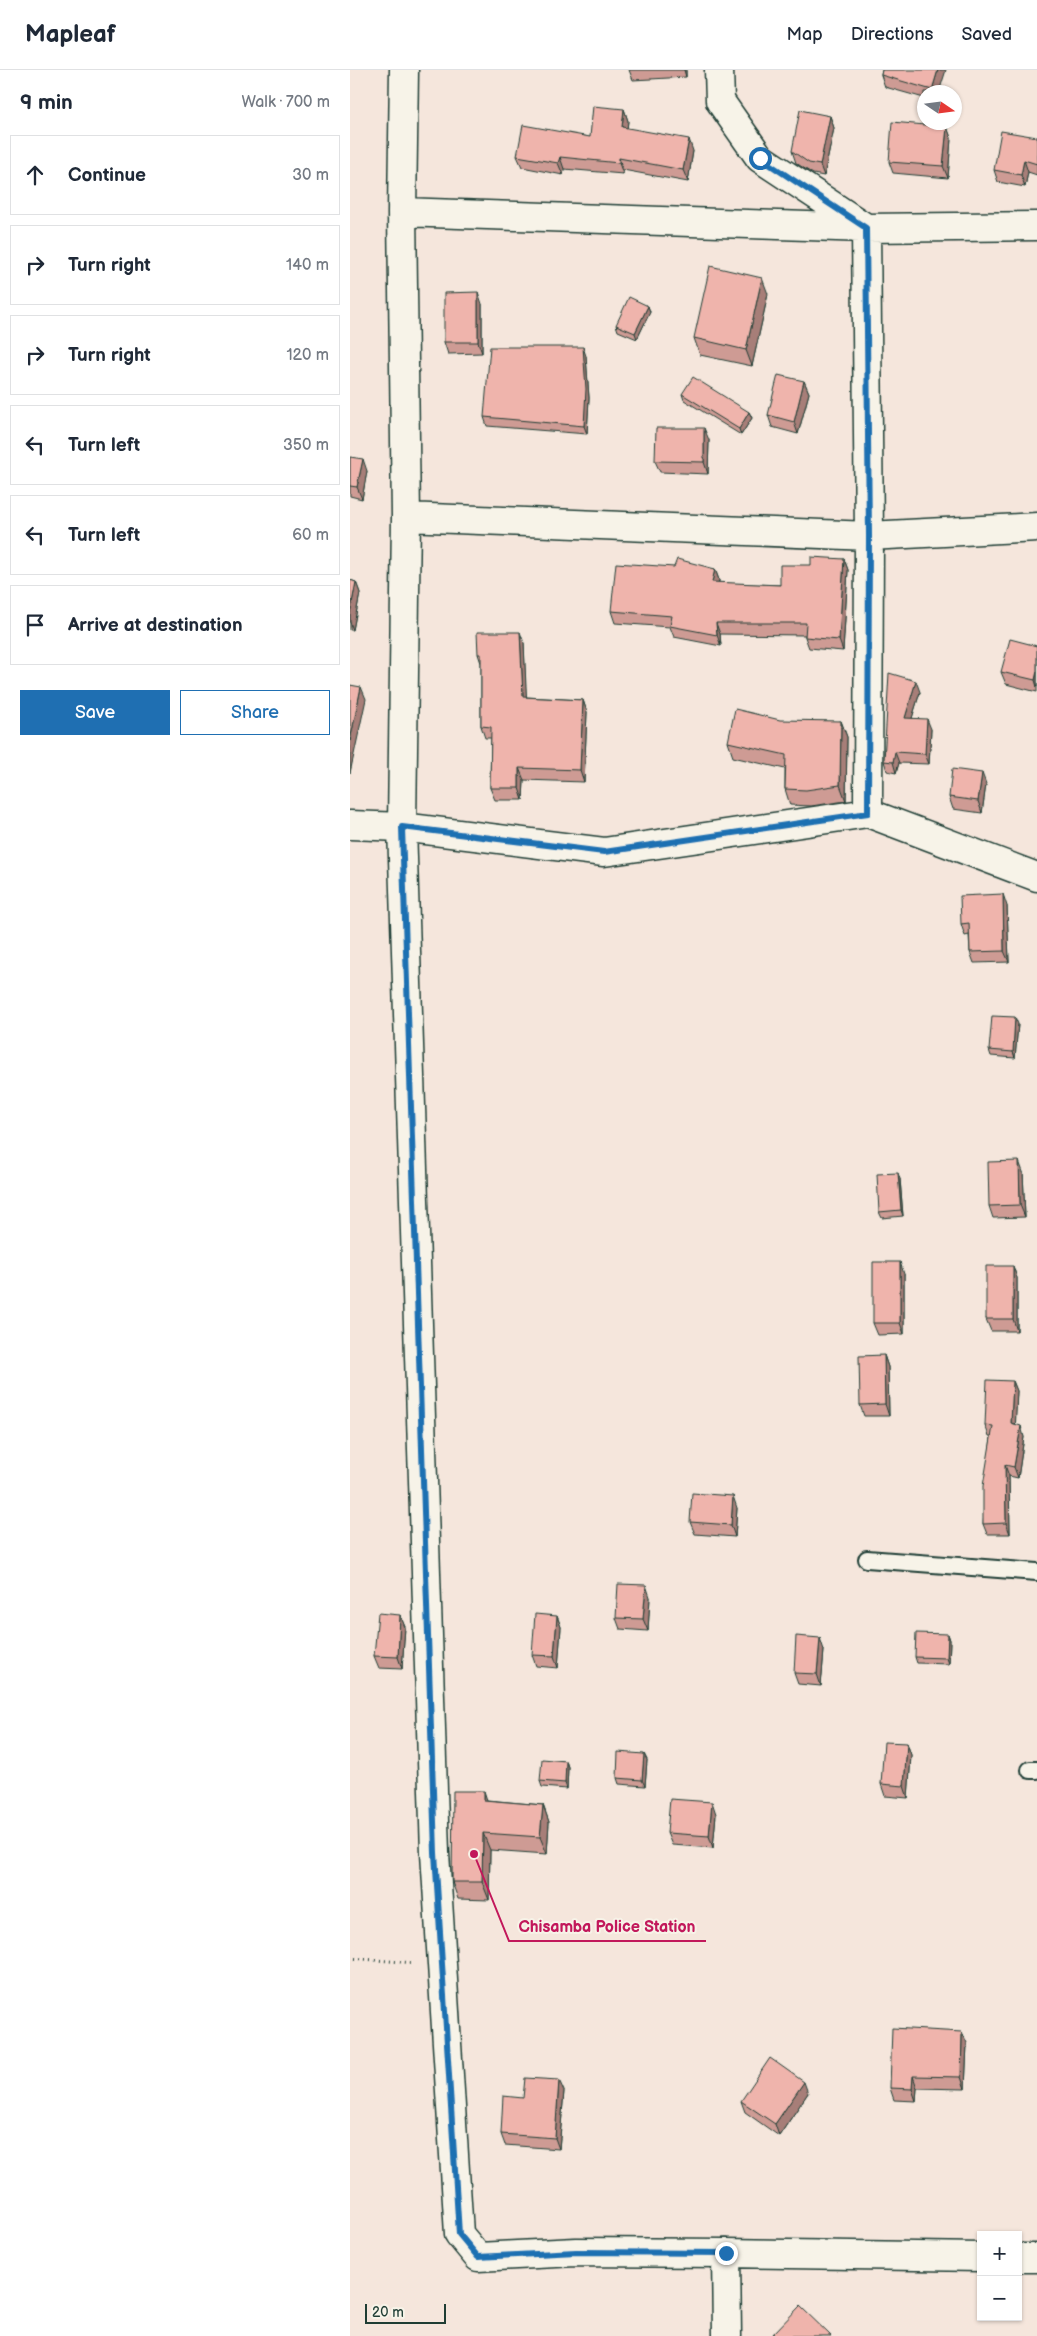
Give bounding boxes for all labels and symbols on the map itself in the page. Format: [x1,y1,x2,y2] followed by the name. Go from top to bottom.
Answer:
[917,85,962,130] north arrow
[749,147,772,170] route start
[509,1910,706,1941] callout: Chisamba Police Station
[518,1918,696,1937] text: Chisamba Police Station
[715,2242,738,2265] route end
[365,2301,446,2324] scale bar

